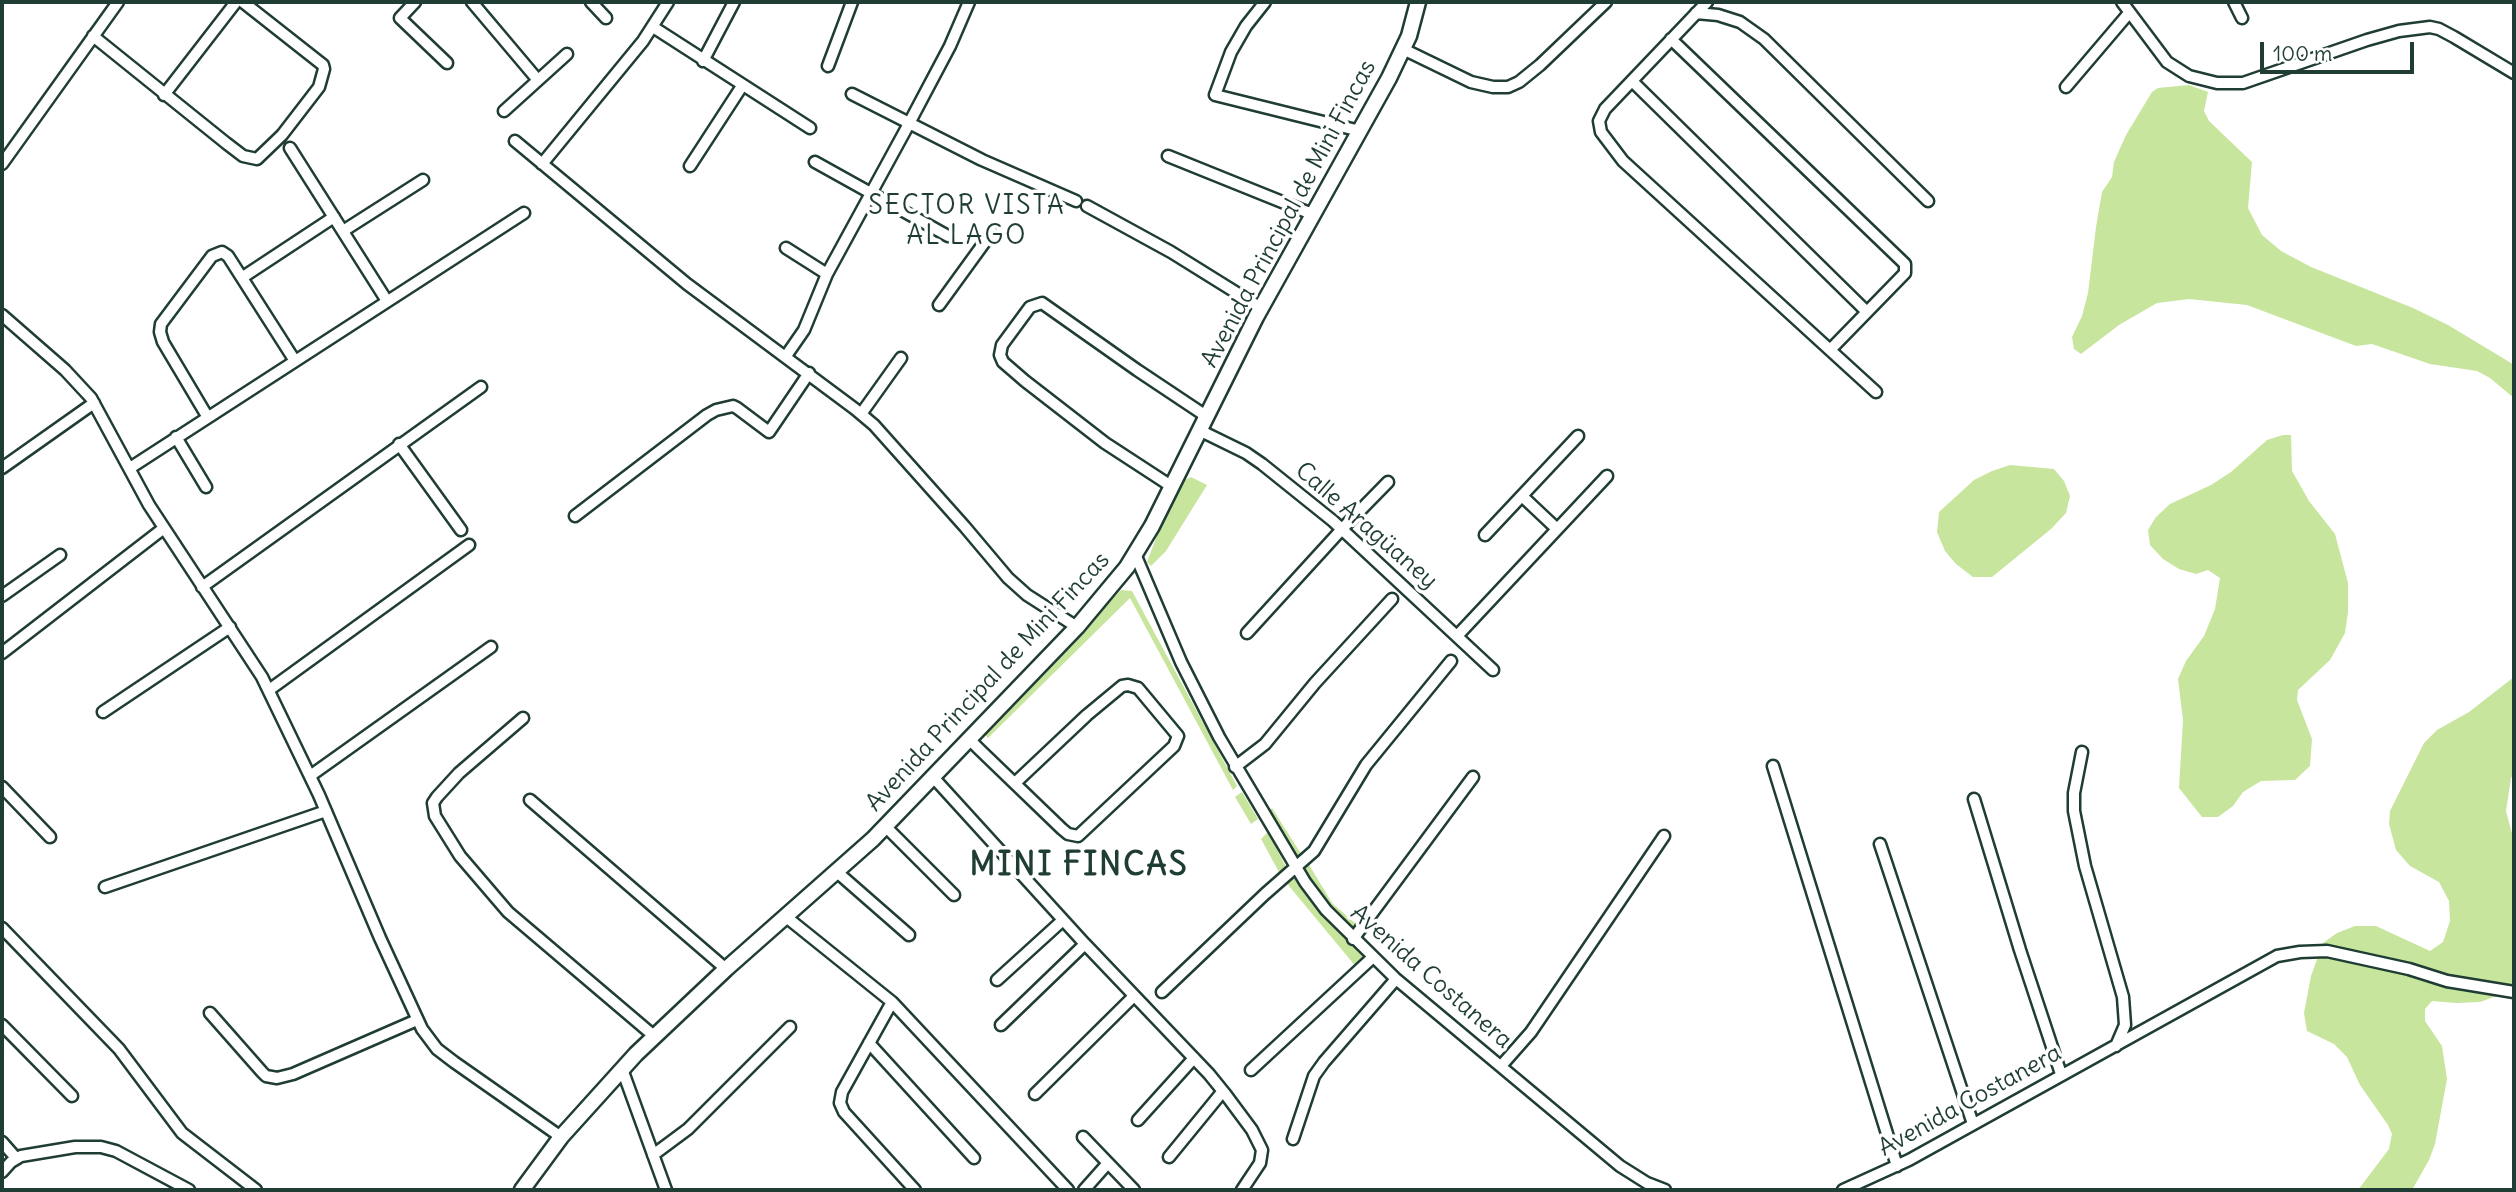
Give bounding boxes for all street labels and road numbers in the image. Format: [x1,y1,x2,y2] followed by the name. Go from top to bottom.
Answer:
[1196,55,1382,373] street label: Avenida Principal de Mini Fincas
[1289,457,1443,595] street label: Calle Aragüaney
[860,546,1116,818] street label: Avenida Principal de Mini Fincas
[1344,899,1518,1055] street label: Avenida Costanera
[1874,1039,2066,1163] street label: Avenida Costanera

